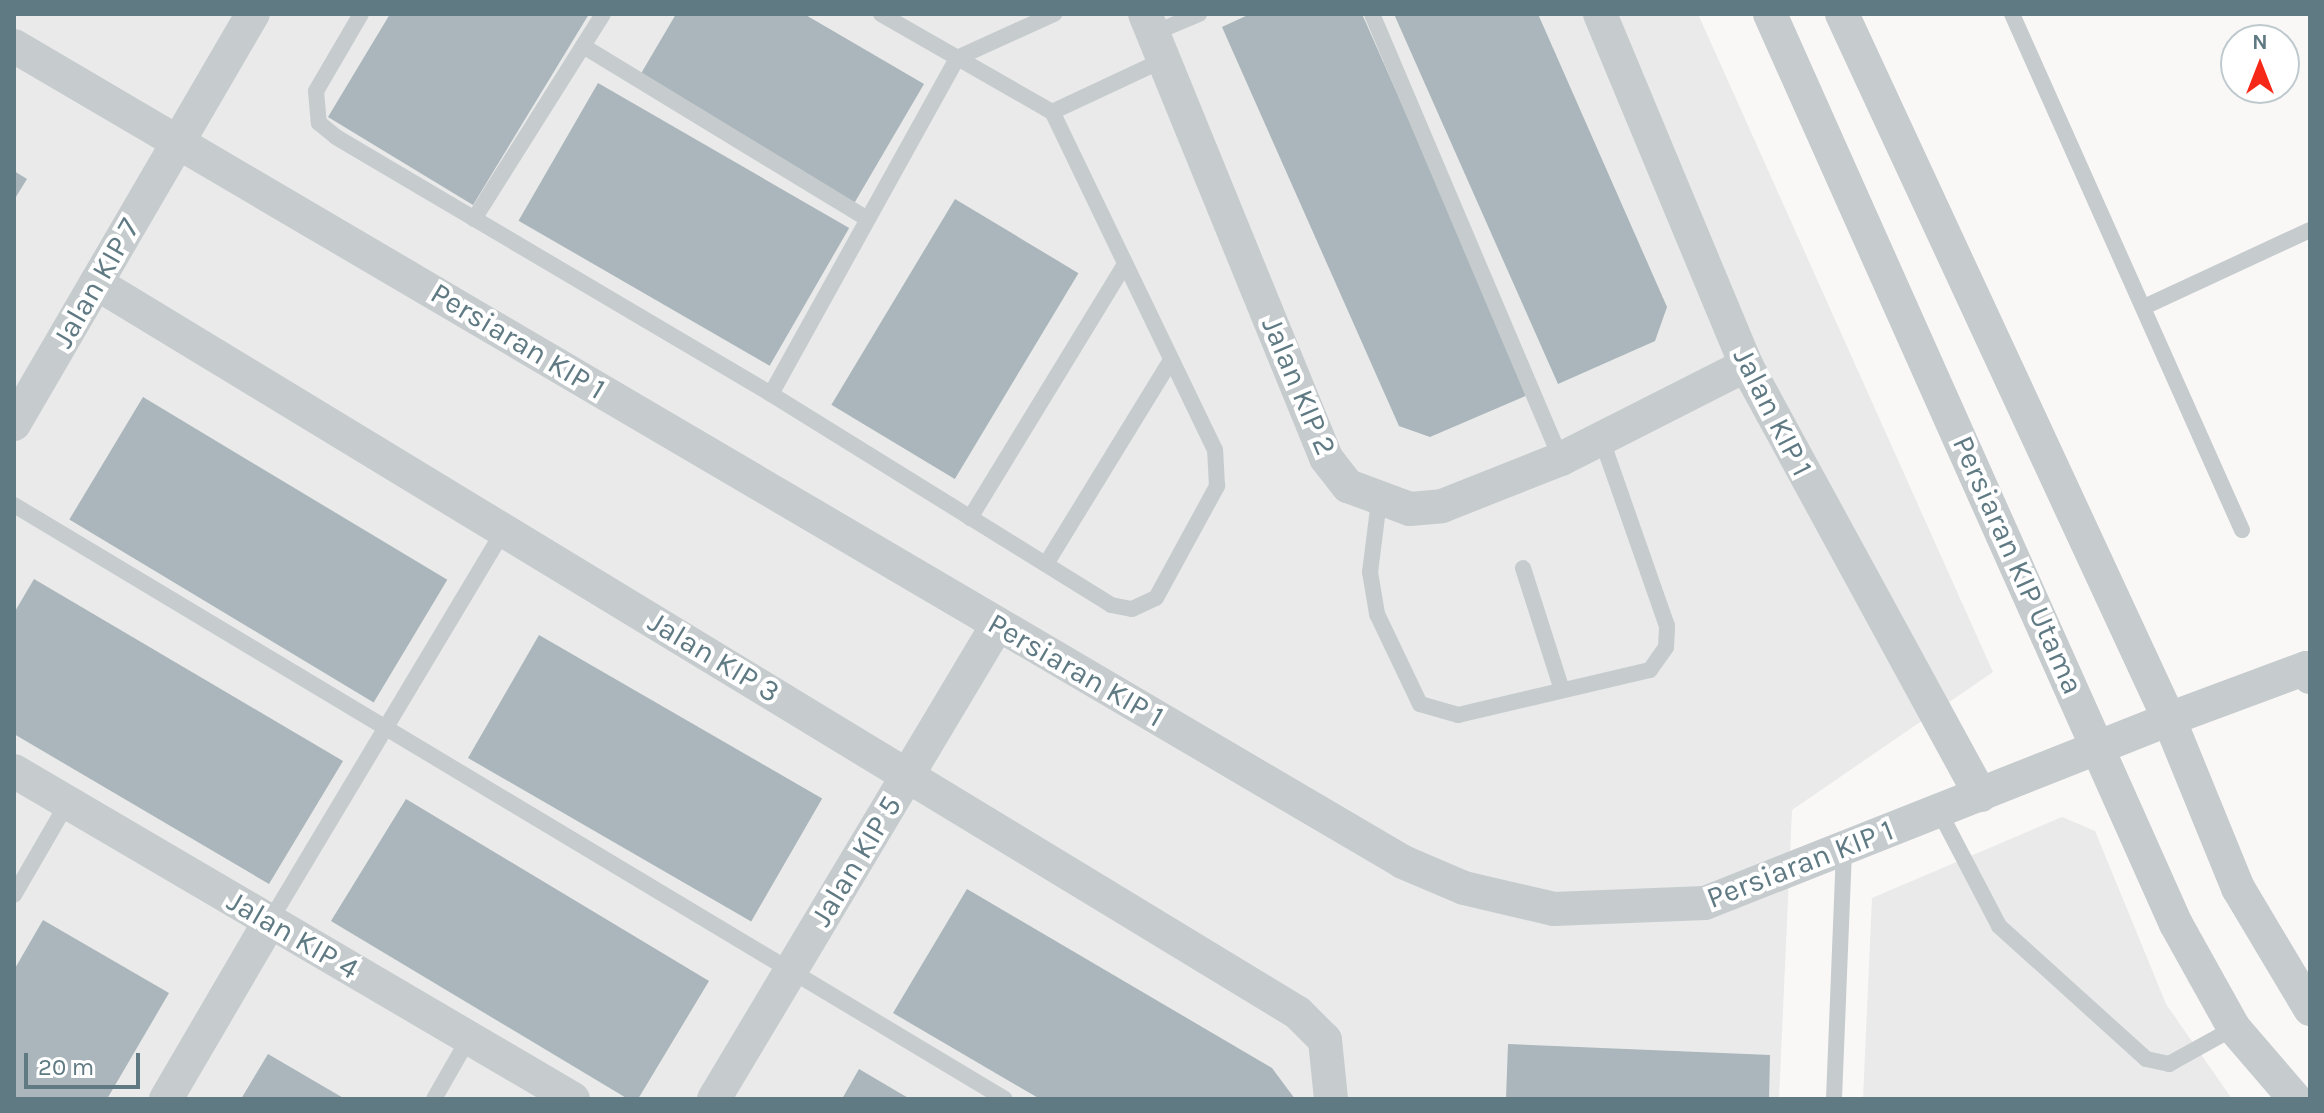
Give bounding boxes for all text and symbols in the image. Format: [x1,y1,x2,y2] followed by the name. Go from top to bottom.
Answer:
[2220,24,2300,104] north arrow
[2252,29,2268,55] text: N
[45,212,147,354] street label: Jalan KIP 7
[424,275,612,407] street label: Persiaran KIP 1
[1254,312,1344,460] street label: Jalan KIP 2
[1725,342,1821,482] street label: Jalan KIP 1
[1945,430,2091,700] street label: Persiaran KIP Utama
[642,604,786,710] street label: Jalan KIP 3
[982,605,1170,735] street label: Persiaran KIP 1
[803,789,909,933] street label: Jalan KIP 5
[1702,812,1898,916] street label: Persiaran KIP 1
[221,883,365,987] street label: Jalan KIP 4
[28,1037,144,1087] scale bar
[38,1053,94,1081] text: 20 m

